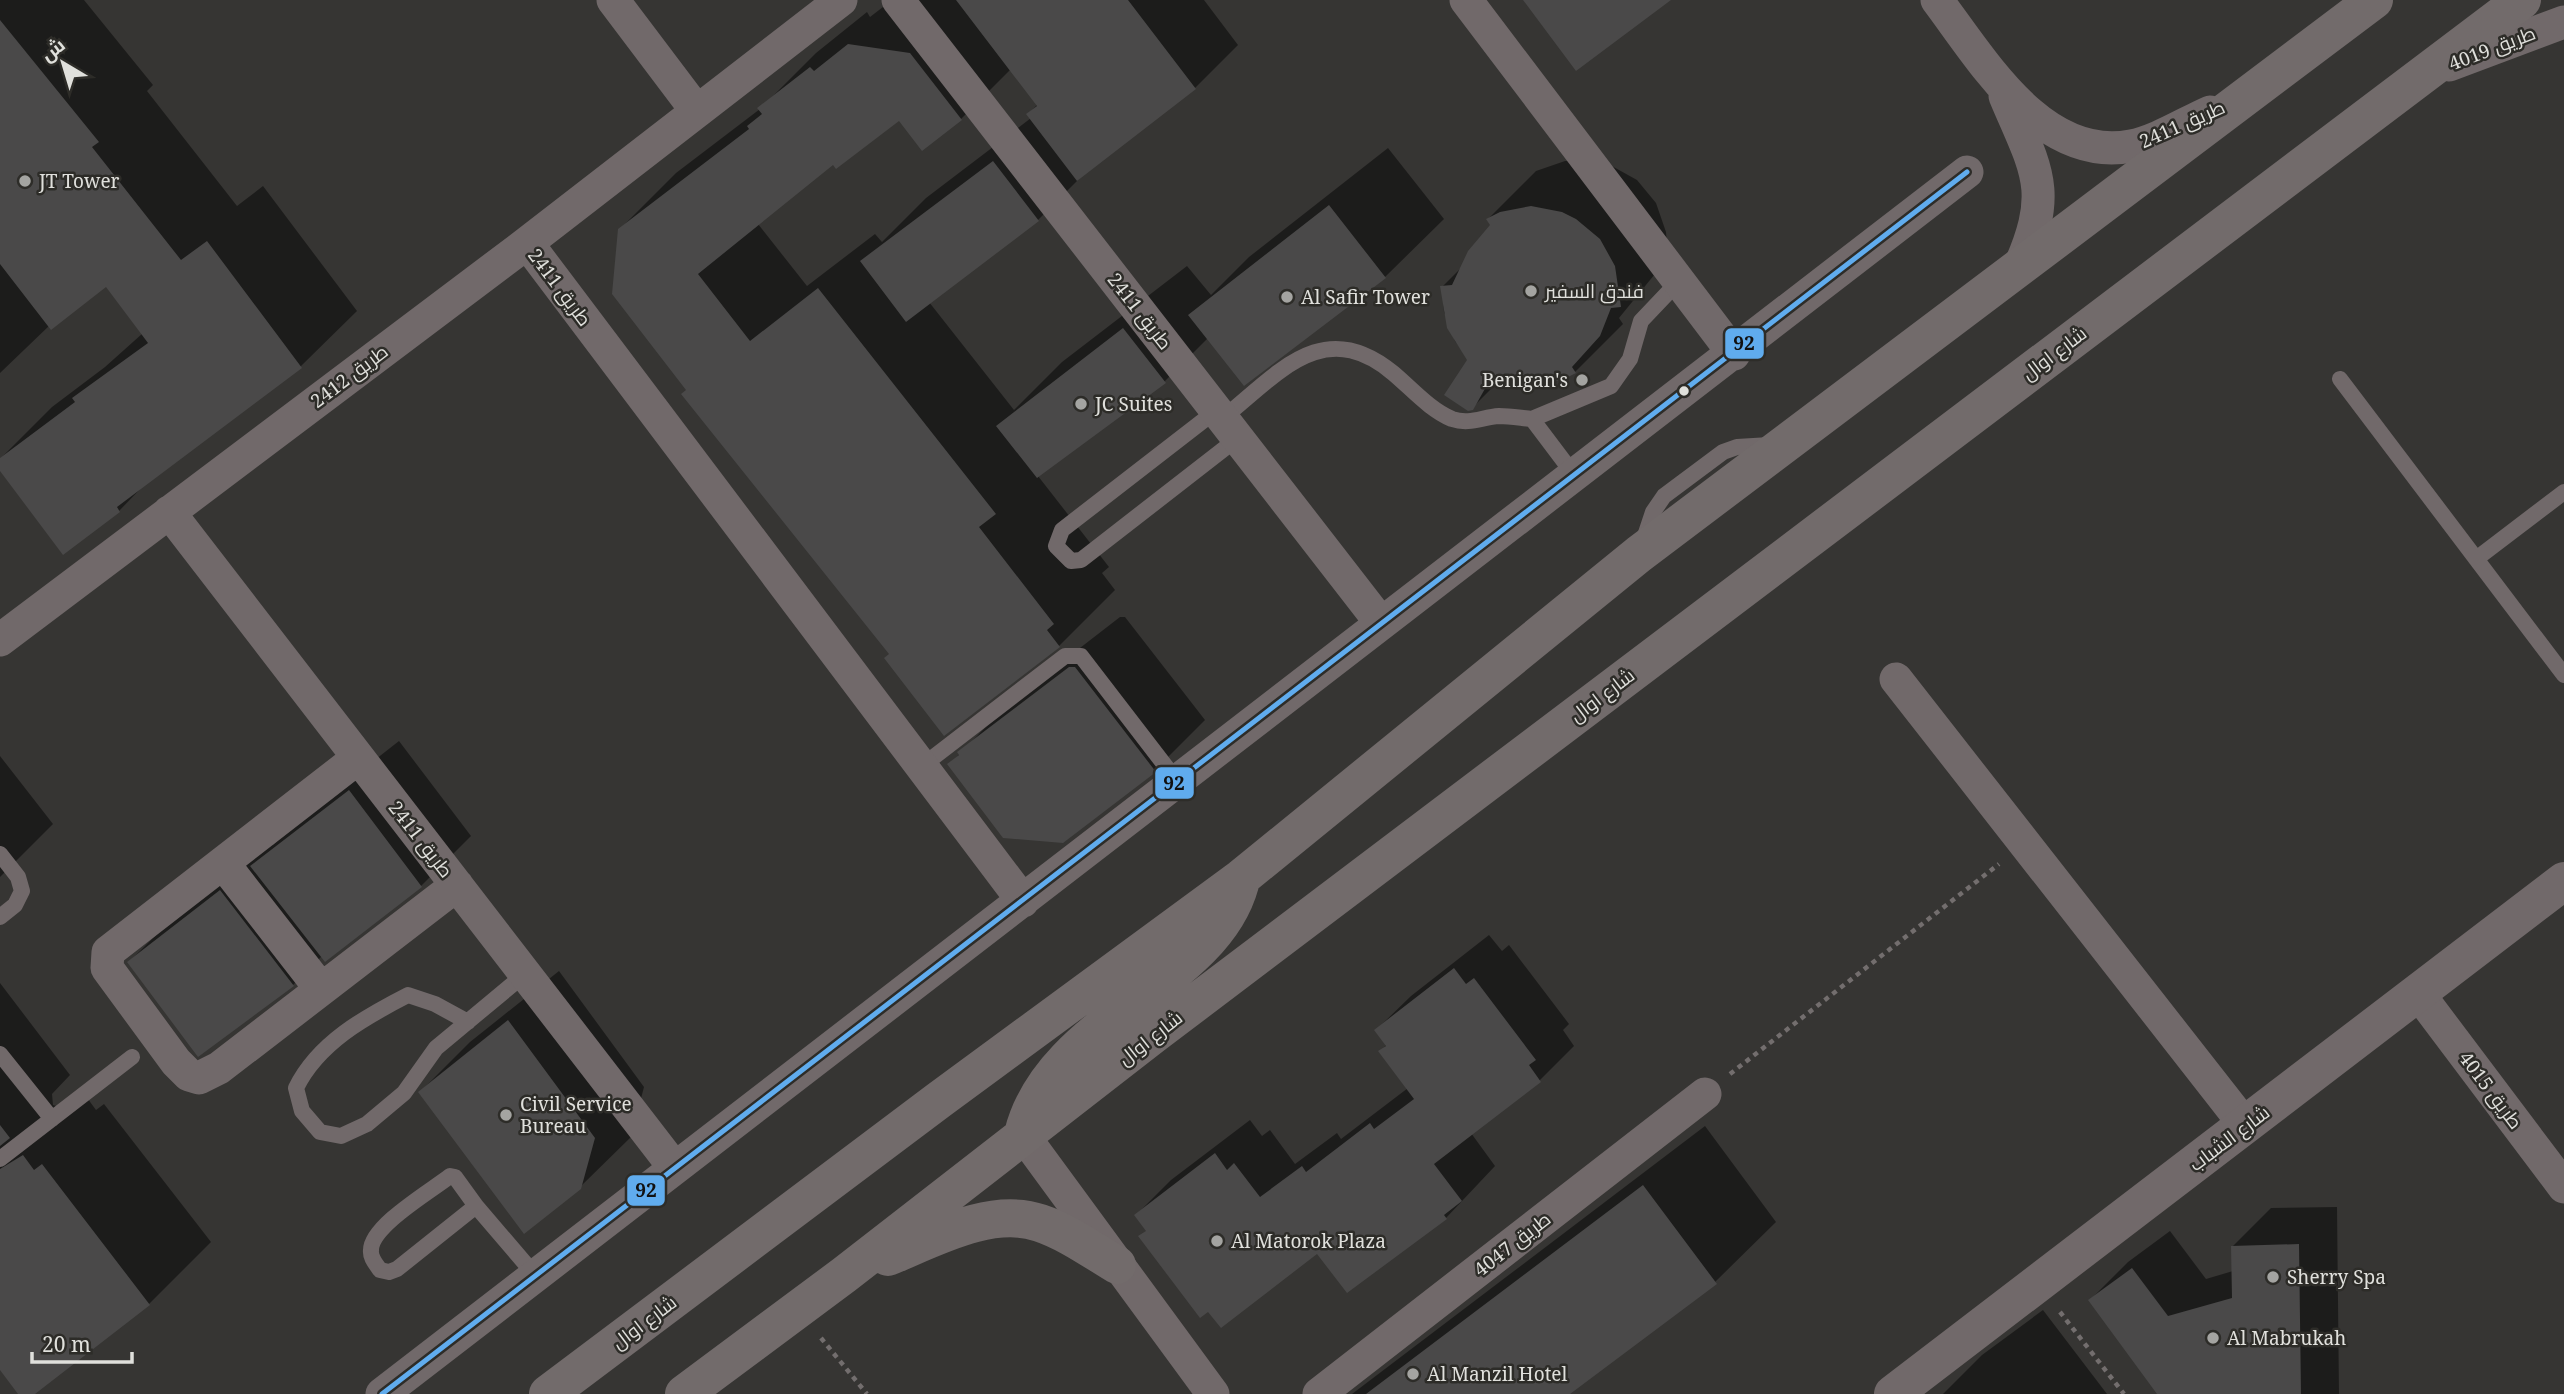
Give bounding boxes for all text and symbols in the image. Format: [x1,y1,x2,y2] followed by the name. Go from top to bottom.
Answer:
[2445,20,2539,76] street label: طريق 4019
[28,28,98,98] north arrow
[35,32,70,67] text: ش
[2135,94,2229,154] street label: طريق 2411
[38,168,120,194] place label: JT Tower
[17,173,33,189] marker: JT Tower
[522,243,598,331] street label: طريق 2411
[1102,267,1178,355] street label: طريق 2411
[1544,278,1644,304] place label: فندق السفير
[1523,283,1539,299] marker: فندق السفير
[1301,284,1430,310] place label: Al Safir Tower
[1279,289,1295,305] marker: Al Safir Tower
[2016,320,2092,387] street label: شارع اوال
[1724,327,1765,360] line badge: 92
[1733,330,1755,356] text: 92
[305,338,393,414] street label: طريق 2412
[1482,367,1568,393] place label: Benigan's
[1574,372,1590,388] marker: Benigan's
[1677,384,1691,398] unlabelled marker
[1094,391,1172,417] place label: JC Suites
[1073,396,1089,412] marker: JC Suites
[1564,662,1640,729] street label: شارع اوال
[1154,766,1195,800] line badge: 92
[1163,770,1185,796] text: 92
[383,795,459,883] street label: طريق 2411
[1112,1005,1188,1072] street label: شارع اوال
[2453,1046,2529,1134] street label: طريق 4015
[520,1091,632,1139] place label: Civil Service Bureau
[2183,1099,2275,1178] street label: شارع الشباب
[498,1107,514,1123] marker: Civil Service Bureau
[626,1174,666,1207] line badge: 92
[635,1177,657,1203] text: 92
[1468,1206,1556,1282] street label: طريق 4047
[1231,1228,1386,1254] place label: Al Matorok Plaza
[1209,1233,1225,1249] marker: Al Matorok Plaza
[2287,1264,2386,1290] place label: Sherry Spa
[2265,1269,2281,1285] marker: Sherry Spa
[606,1289,682,1356] street label: شارع اوال
[32,1320,131,1364] scale bar
[2227,1325,2346,1351] place label: Al Mabrukah
[42,1330,91,1358] text: 20 m
[2205,1330,2221,1346] marker: Al Mabrukah
[1427,1361,1568,1387] place label: Al Manzil Hotel
[1405,1366,1421,1382] marker: Al Manzil Hotel

